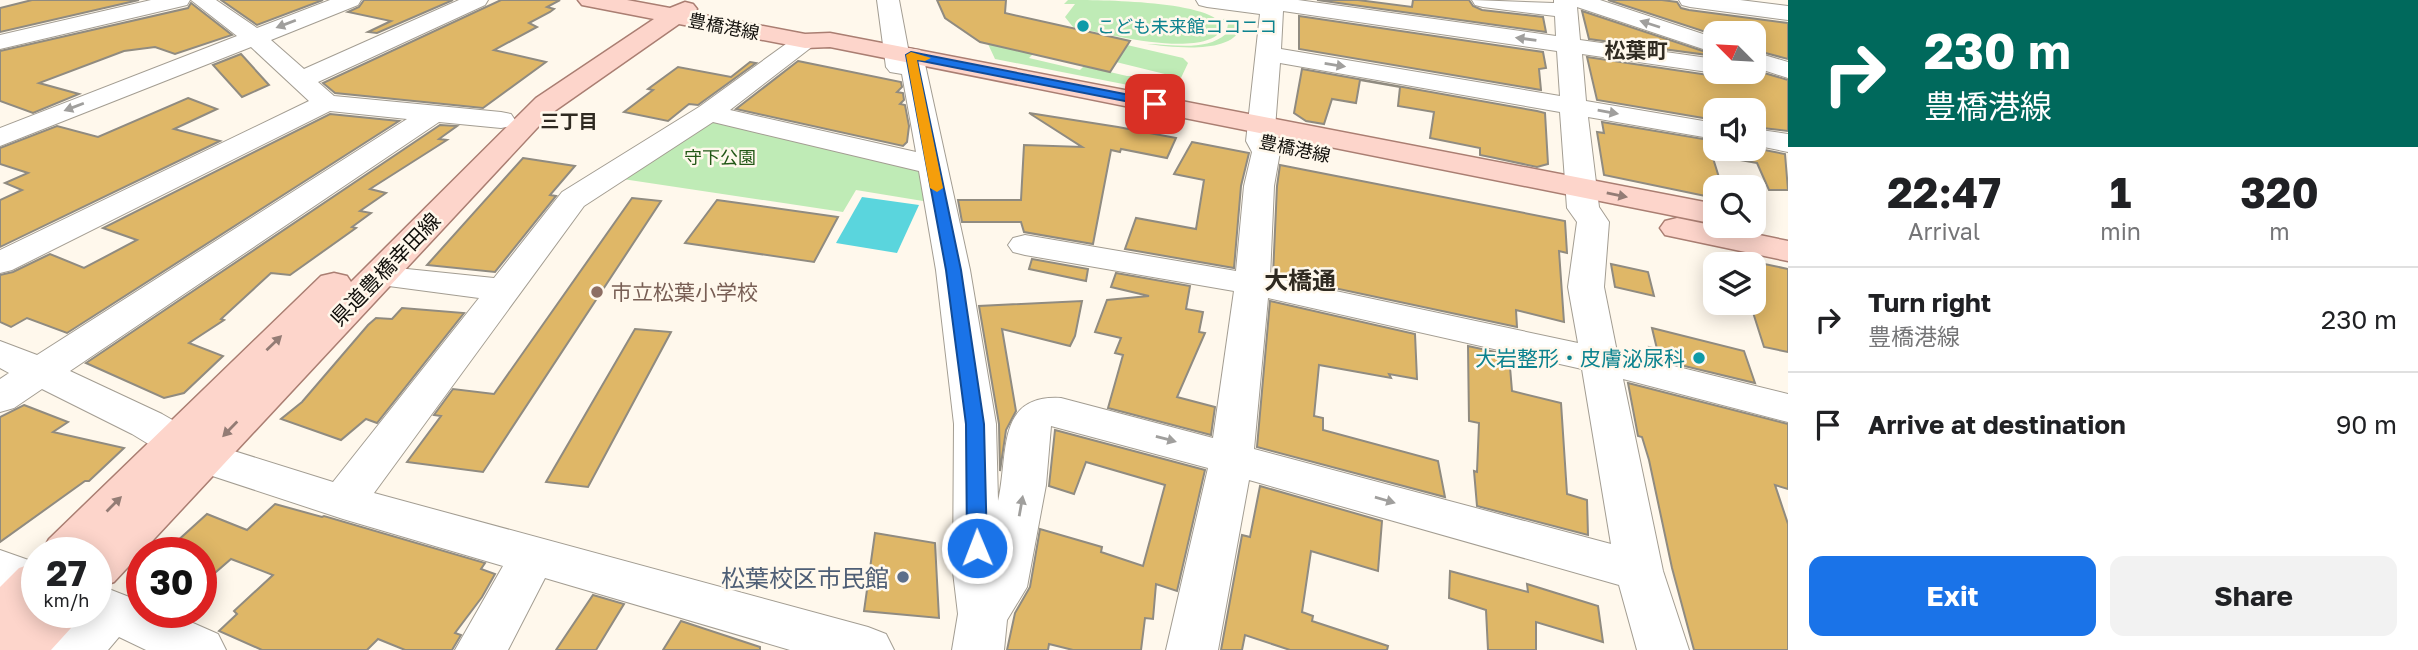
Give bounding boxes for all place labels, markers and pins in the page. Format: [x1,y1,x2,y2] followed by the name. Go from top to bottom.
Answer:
[1097,15,1277,37] place label: こども未来館ココニコ
[1075,18,1091,34] marker: こども未来館ココニコ
[1125,74,1185,134] pin
[611,279,758,305] place label: 市立松葉小学校
[589,284,605,300] marker: 市立松葉小学校
[1475,345,1685,371] place label: 大岩整形・皮膚泌尿科
[1691,350,1707,366] marker: 大岩整形・皮膚泌尿科
[721,563,889,592] place label: 松葉校区市民館
[895,569,911,585] marker: 松葉校区市民館

